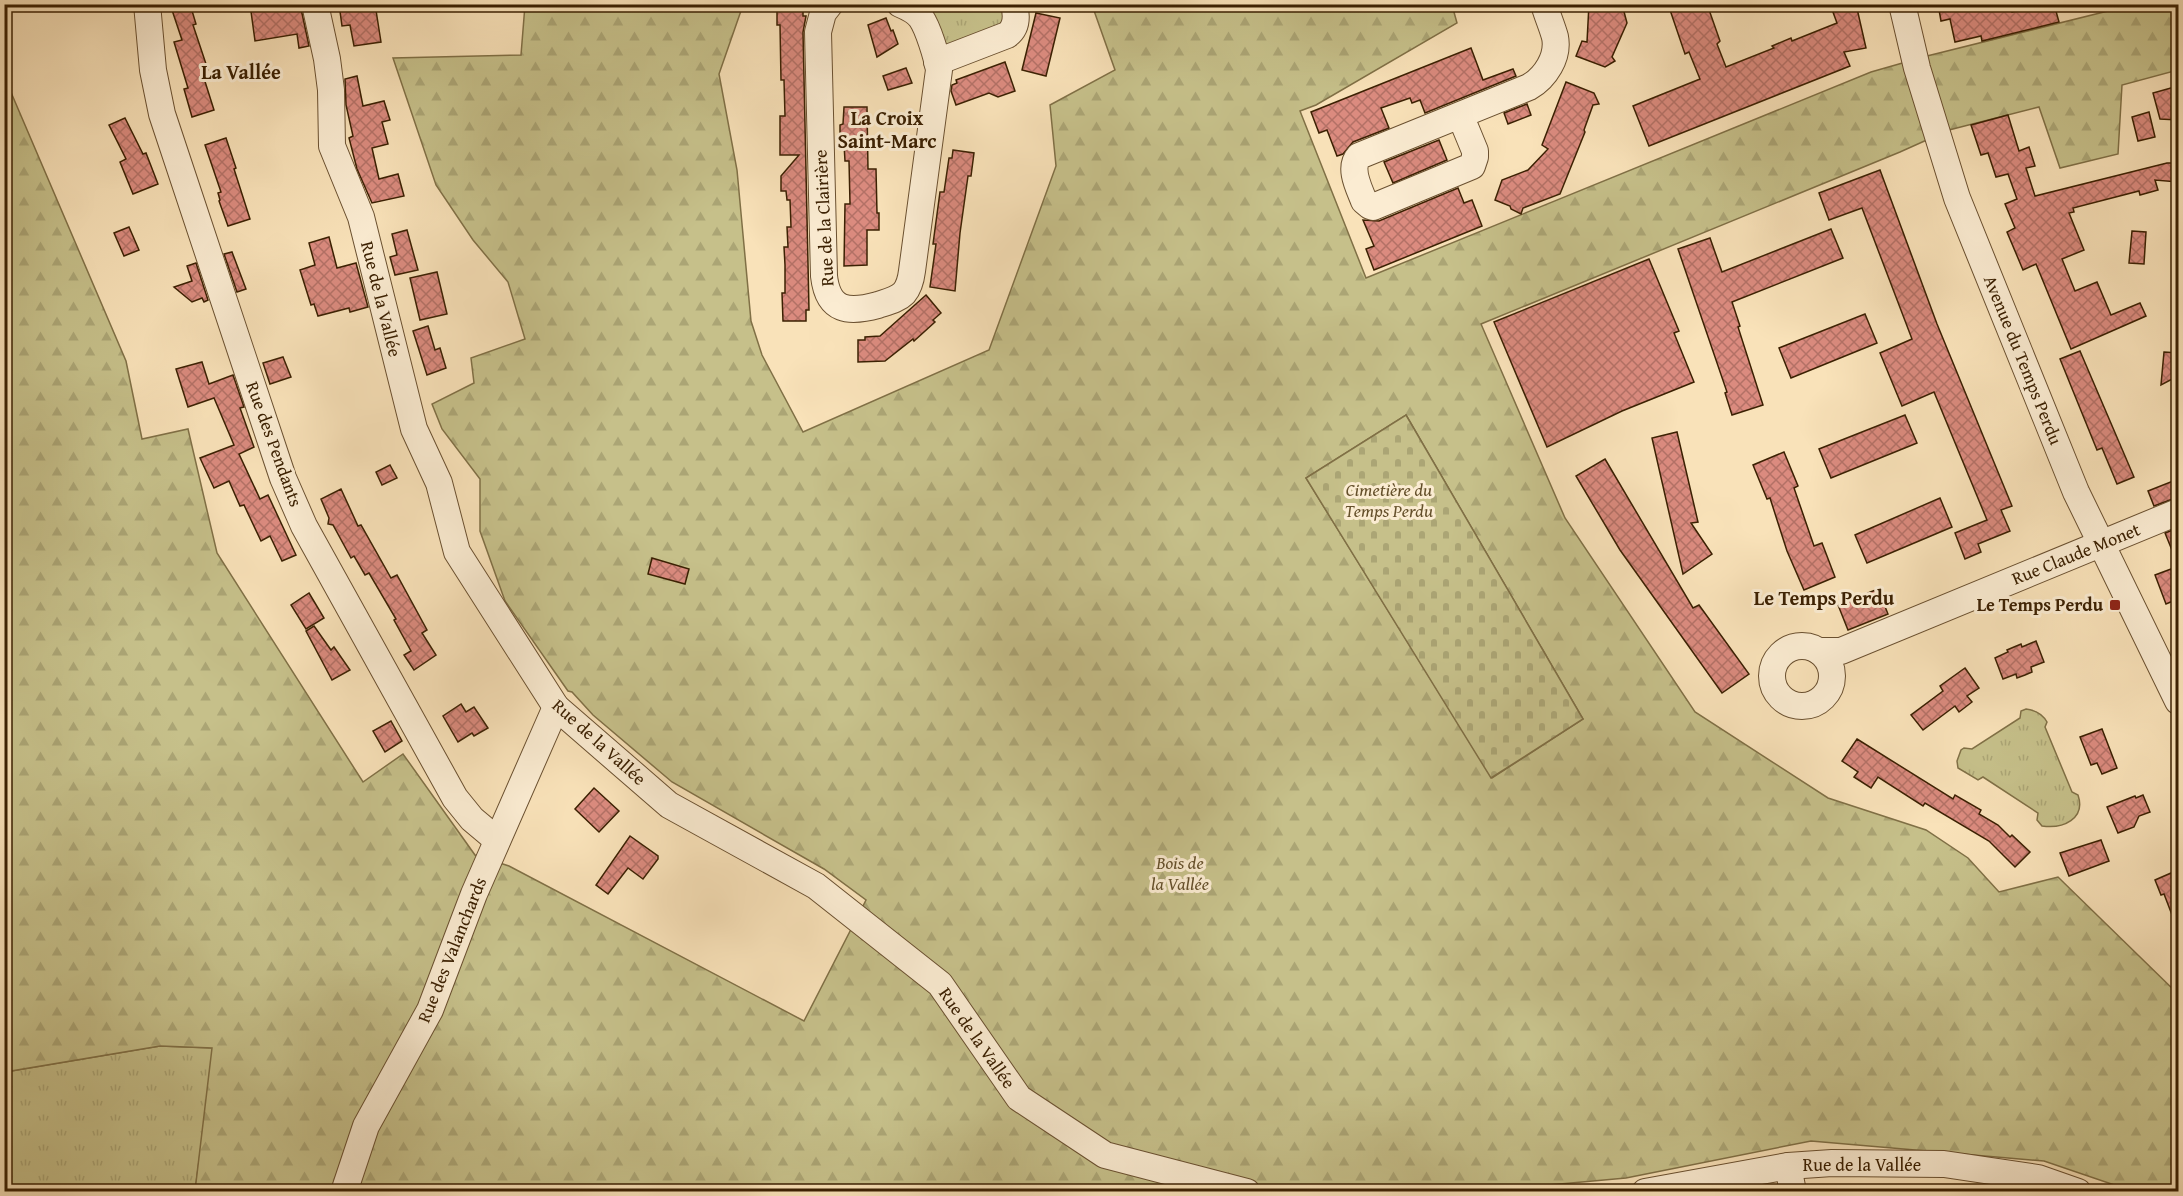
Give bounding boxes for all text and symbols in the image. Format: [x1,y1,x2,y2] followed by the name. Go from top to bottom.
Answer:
[201,57,281,86] district label: La Vallée
[837,103,937,155] district label: La Croix Saint-Marc
[806,149,841,287] street label: Rue de la Clairière
[354,238,409,360] street label: Rue de la Vallée
[1977,271,2070,449] street label: Avenue du Temps Perdu
[239,377,310,510] street label: Rue des Pendants
[1345,476,1433,524] park label: Cimetière du Temps Perdu
[2007,515,2145,592] street label: Rue Claude Monet
[1754,583,1895,612] district label: Le Temps Perdu
[1977,591,2104,618] place label: Le Temps Perdu
[2108,598,2122,612] marker: Le Temps Perdu
[546,692,652,791] street label: Rue de la Vallée
[1151,849,1209,897] park label: Bois de la Vallée
[410,873,493,1027] street label: Rue des Valanchards
[932,982,1022,1094] street label: Rue de la Vallée
[1803,1151,1921,1178] street label: Rue de la Vallée

